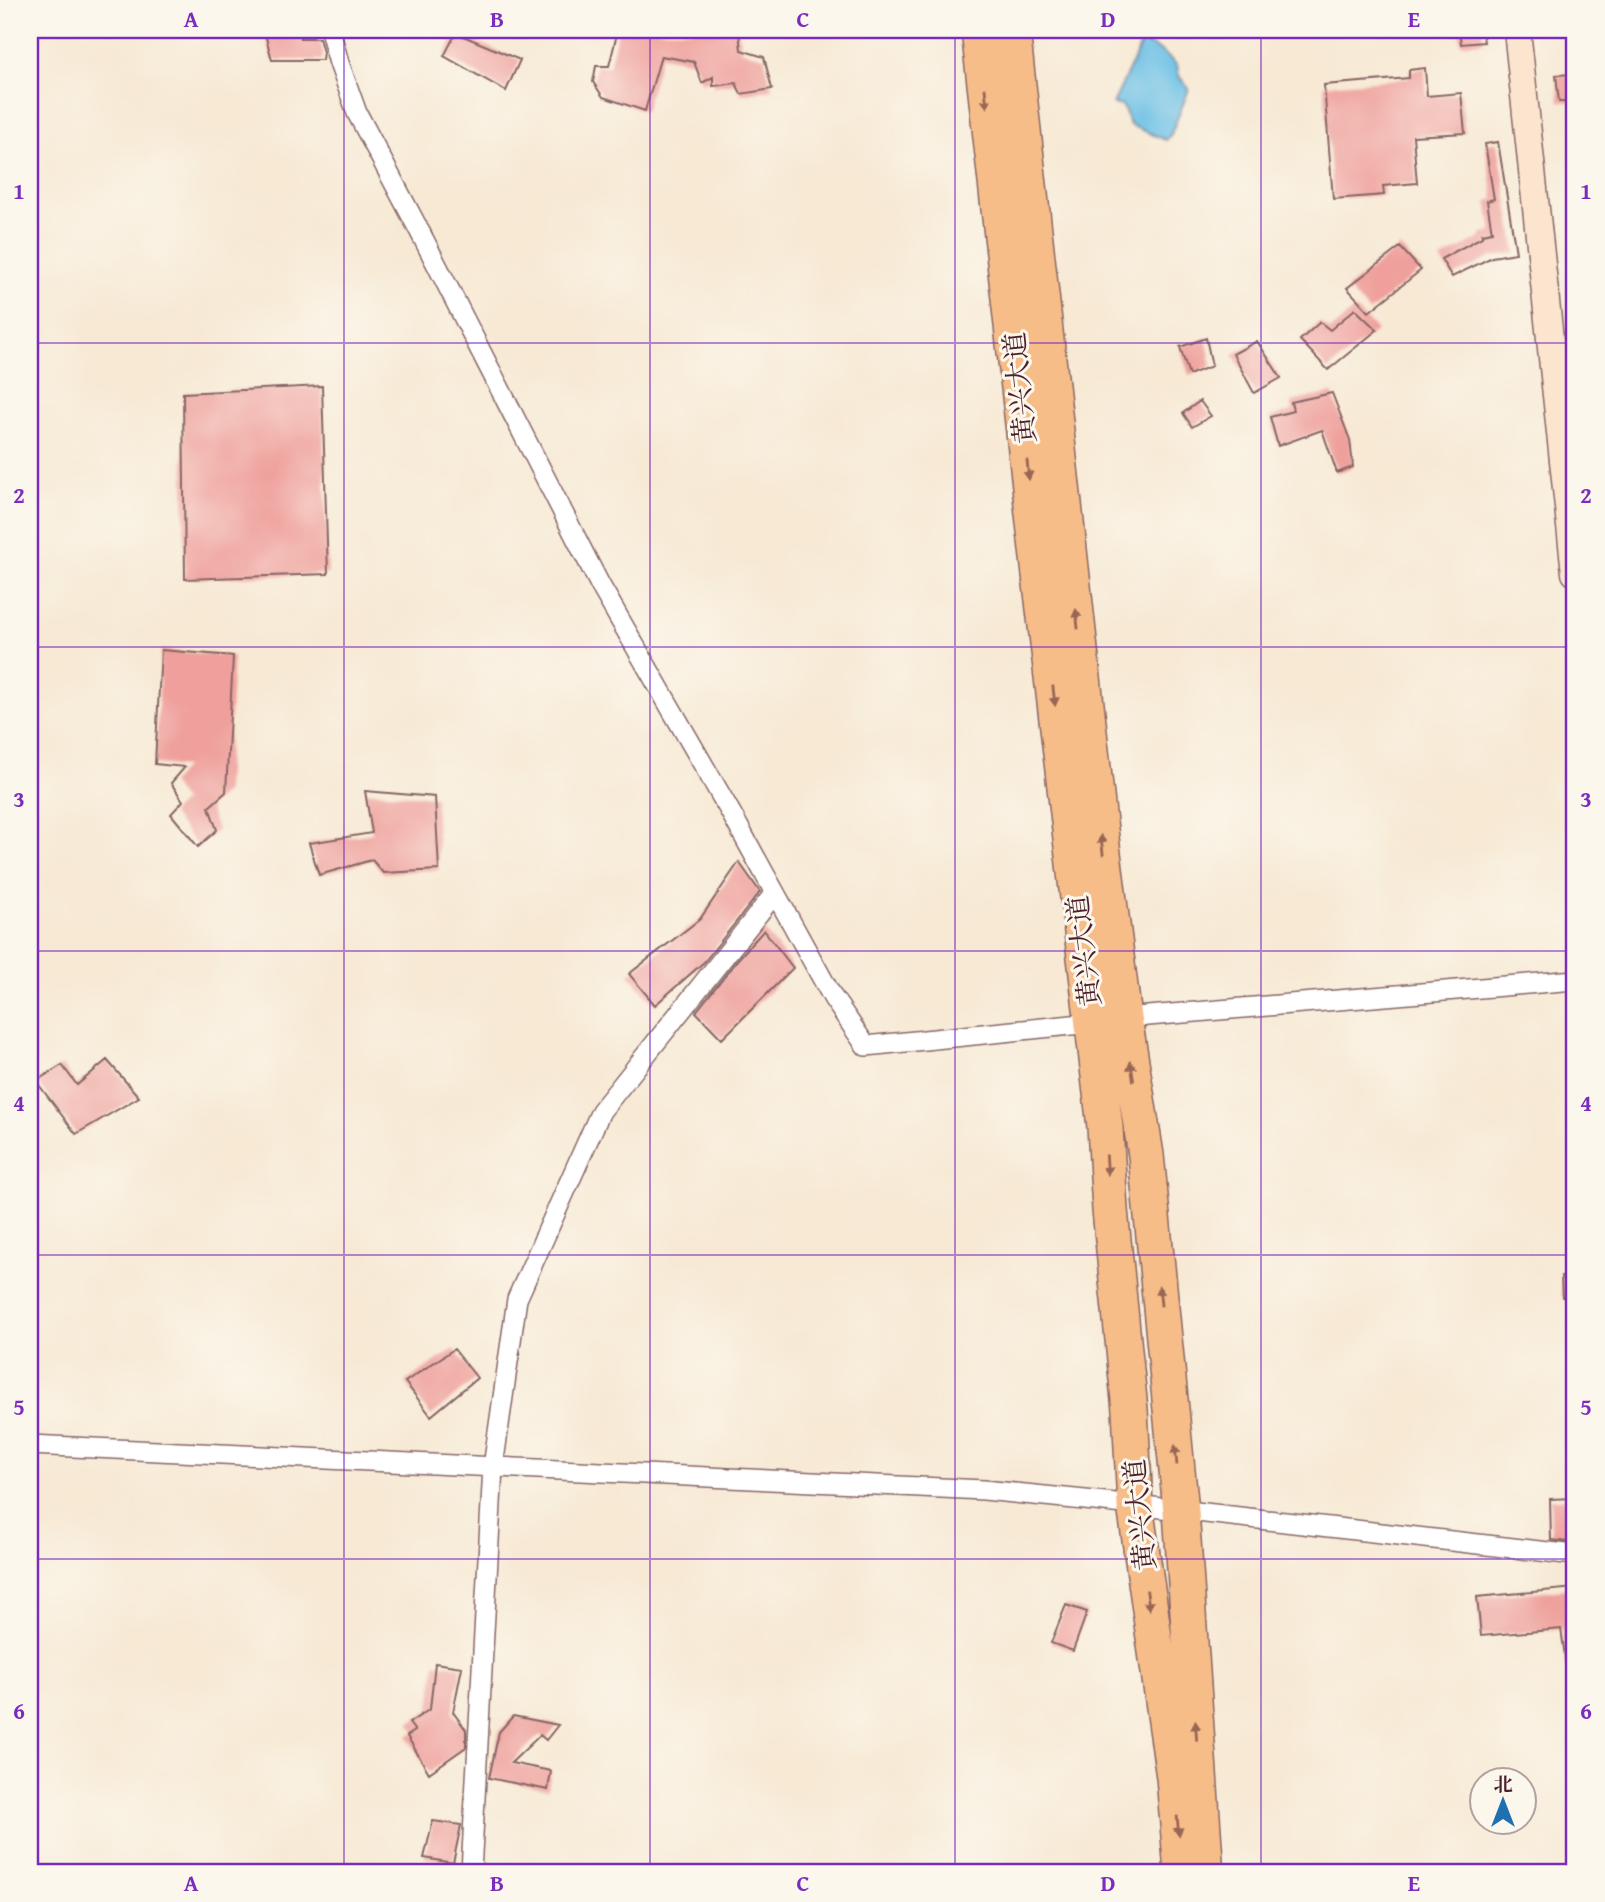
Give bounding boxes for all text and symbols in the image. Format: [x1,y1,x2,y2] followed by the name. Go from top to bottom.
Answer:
[184,2,199,35] text: A
[490,2,504,35] text: B
[796,2,810,35] text: C
[1101,2,1116,35] text: D
[1408,2,1420,35] text: E
[981,87,992,109] one-way arrow
[13,174,25,207] text: 1
[1580,174,1592,207] text: 1
[993,330,1045,446] street label: 黄兴大道
[1022,459,1033,481] one-way arrow
[13,478,25,511] text: 2
[1580,478,1592,511] text: 2
[1071,608,1082,630] one-way arrow
[1048,685,1059,707] one-way arrow
[13,782,25,815] text: 3
[1580,782,1592,815] text: 3
[1097,834,1108,856] one-way arrow
[1056,893,1110,1009] street label: 黄兴大道
[1127,1060,1138,1082] one-way arrow
[13,1086,25,1119] text: 4
[1580,1086,1592,1119] text: 4
[1102,1154,1113,1176] one-way arrow
[1155,1285,1166,1307] one-way arrow
[13,1390,25,1423] text: 5
[1580,1390,1592,1423] text: 5
[1170,1444,1181,1466] one-way arrow
[1113,1457,1165,1573] street label: 黄兴大道
[1143,1589,1154,1611] one-way arrow
[13,1694,25,1727] text: 6
[1580,1694,1592,1727] text: 6
[1190,1720,1201,1742] one-way arrow
[1468,1766,1538,1836] north arrow
[1493,1770,1513,1798] text: 北
[1173,1815,1184,1837] one-way arrow
[184,1866,199,1899] text: A
[490,1866,504,1899] text: B
[796,1866,810,1899] text: C
[1101,1866,1116,1899] text: D
[1408,1866,1420,1899] text: E

